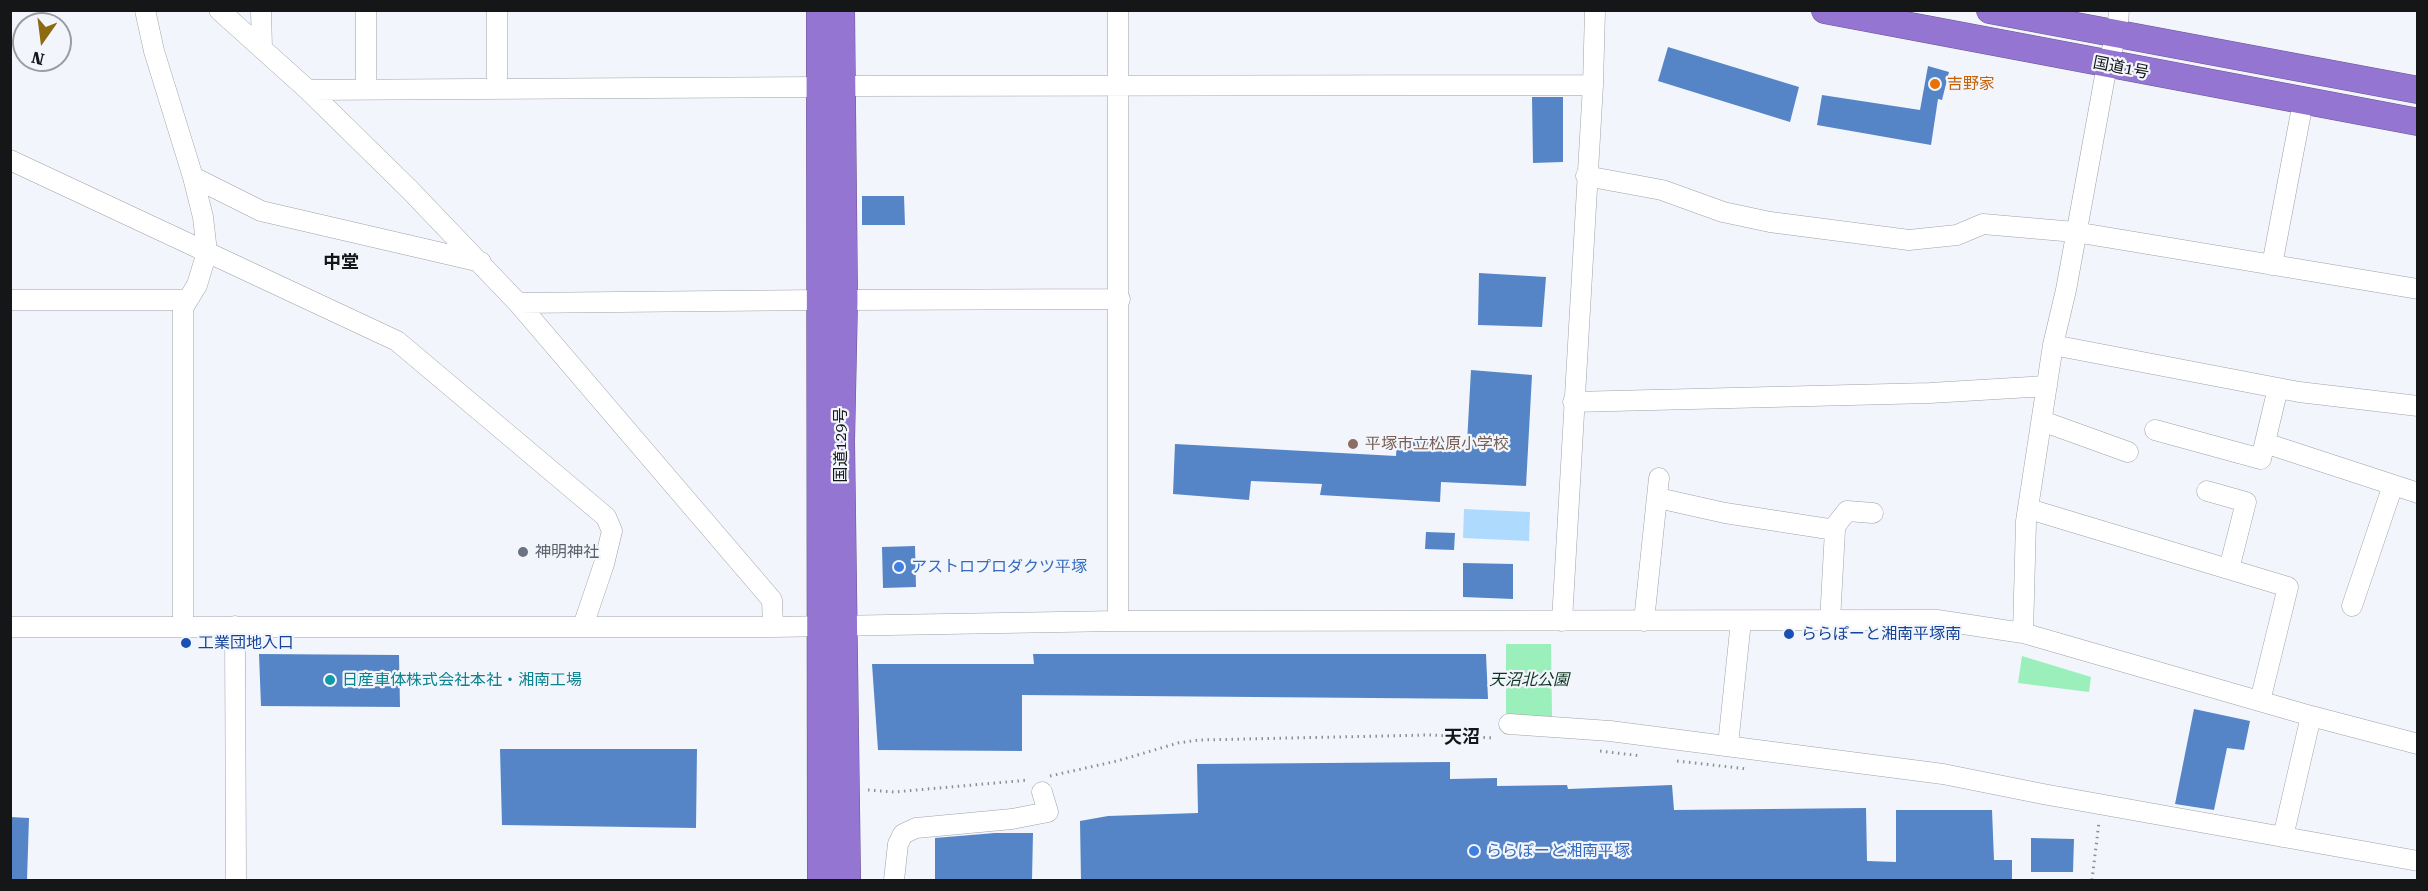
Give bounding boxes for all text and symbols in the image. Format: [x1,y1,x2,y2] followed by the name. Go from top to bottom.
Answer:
[12,12,72,72] north arrow
[30,47,46,69] text: N
[2091,53,2151,83] street label: 国道1号
[1947,74,1995,94] place label: 吉野家
[1928,77,1942,91] marker: 吉野家
[323,252,359,274] district label: 中堂
[831,408,851,482] street label: 国道129号
[1365,434,1509,454] place label: 平塚市立松原小学校
[1346,437,1360,451] marker: 平塚市立松原小学校
[535,542,599,562] place label: 神明神社
[516,545,530,559] marker: 神明神社
[911,557,1087,577] place label: アストロプロダクツ平塚
[892,560,906,574] marker: アストロプロダクツ平塚
[1801,624,1961,644] place label: ららぽーと湘南平塚南
[1782,627,1796,641] marker: ららぽーと湘南平塚南
[198,633,294,653] place label: 工業団地入口
[179,636,193,650] marker: 工業団地入口
[342,670,582,690] place label: 日産車体株式会社本社・湘南工場
[1489,670,1569,690] park label: 天沼北公園
[323,673,337,687] marker: 日産車体株式会社本社・湘南工場
[1444,727,1480,749] district label: 天沼
[1486,841,1630,861] place label: ららぽーと湘南平塚
[1467,844,1481,858] marker: ららぽーと湘南平塚

